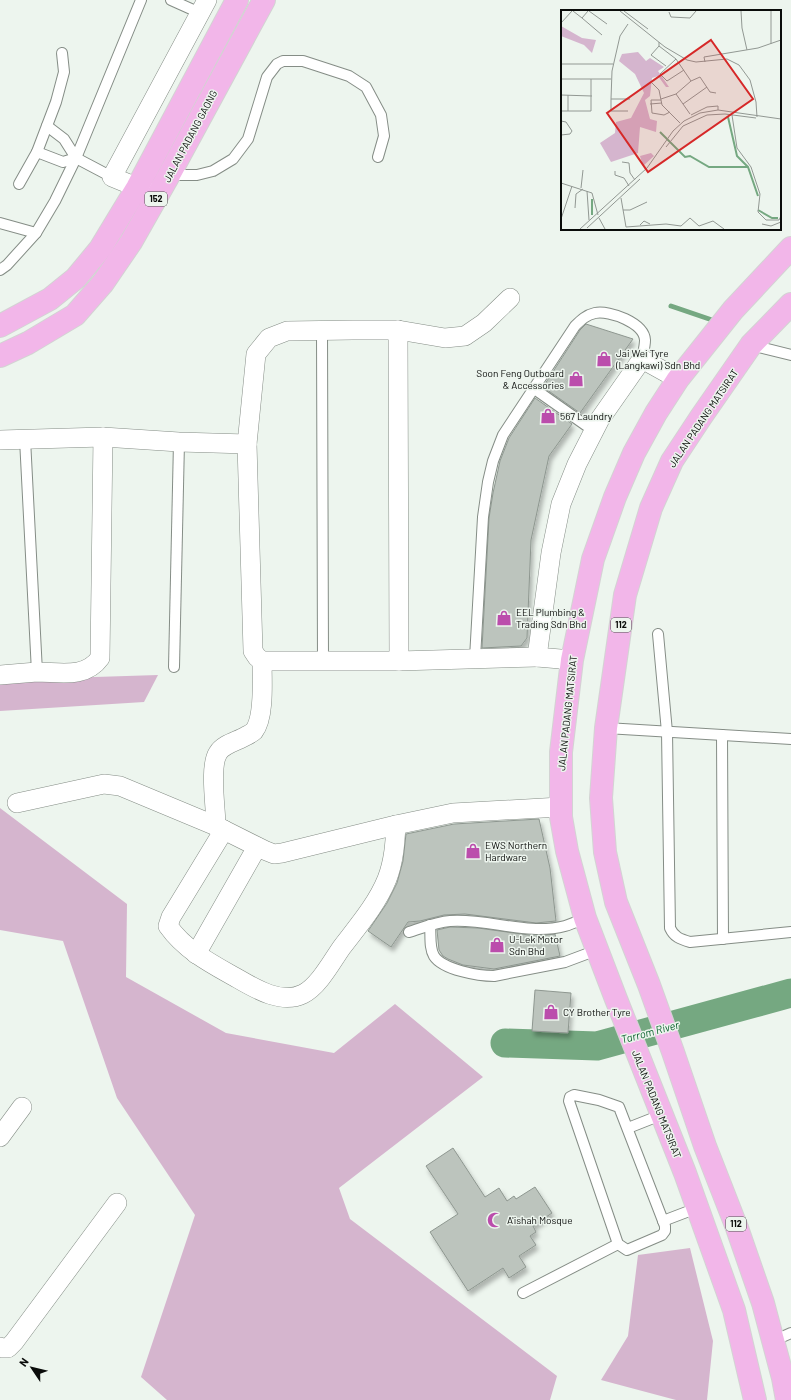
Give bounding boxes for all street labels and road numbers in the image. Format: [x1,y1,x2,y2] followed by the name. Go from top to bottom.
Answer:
[161,88,219,184] street label: JALAN PADANG GAONG
[145,192,167,206] road number: 152
[666,366,740,469] street label: JALAN PADANG MATSIRAT
[611,618,631,632] road number: 112
[555,655,579,771] street label: JALAN PADANG MATSIRAT
[630,1048,684,1160] street label: JALAN PADANG MATSIRAT
[726,1217,746,1231] road number: 112

